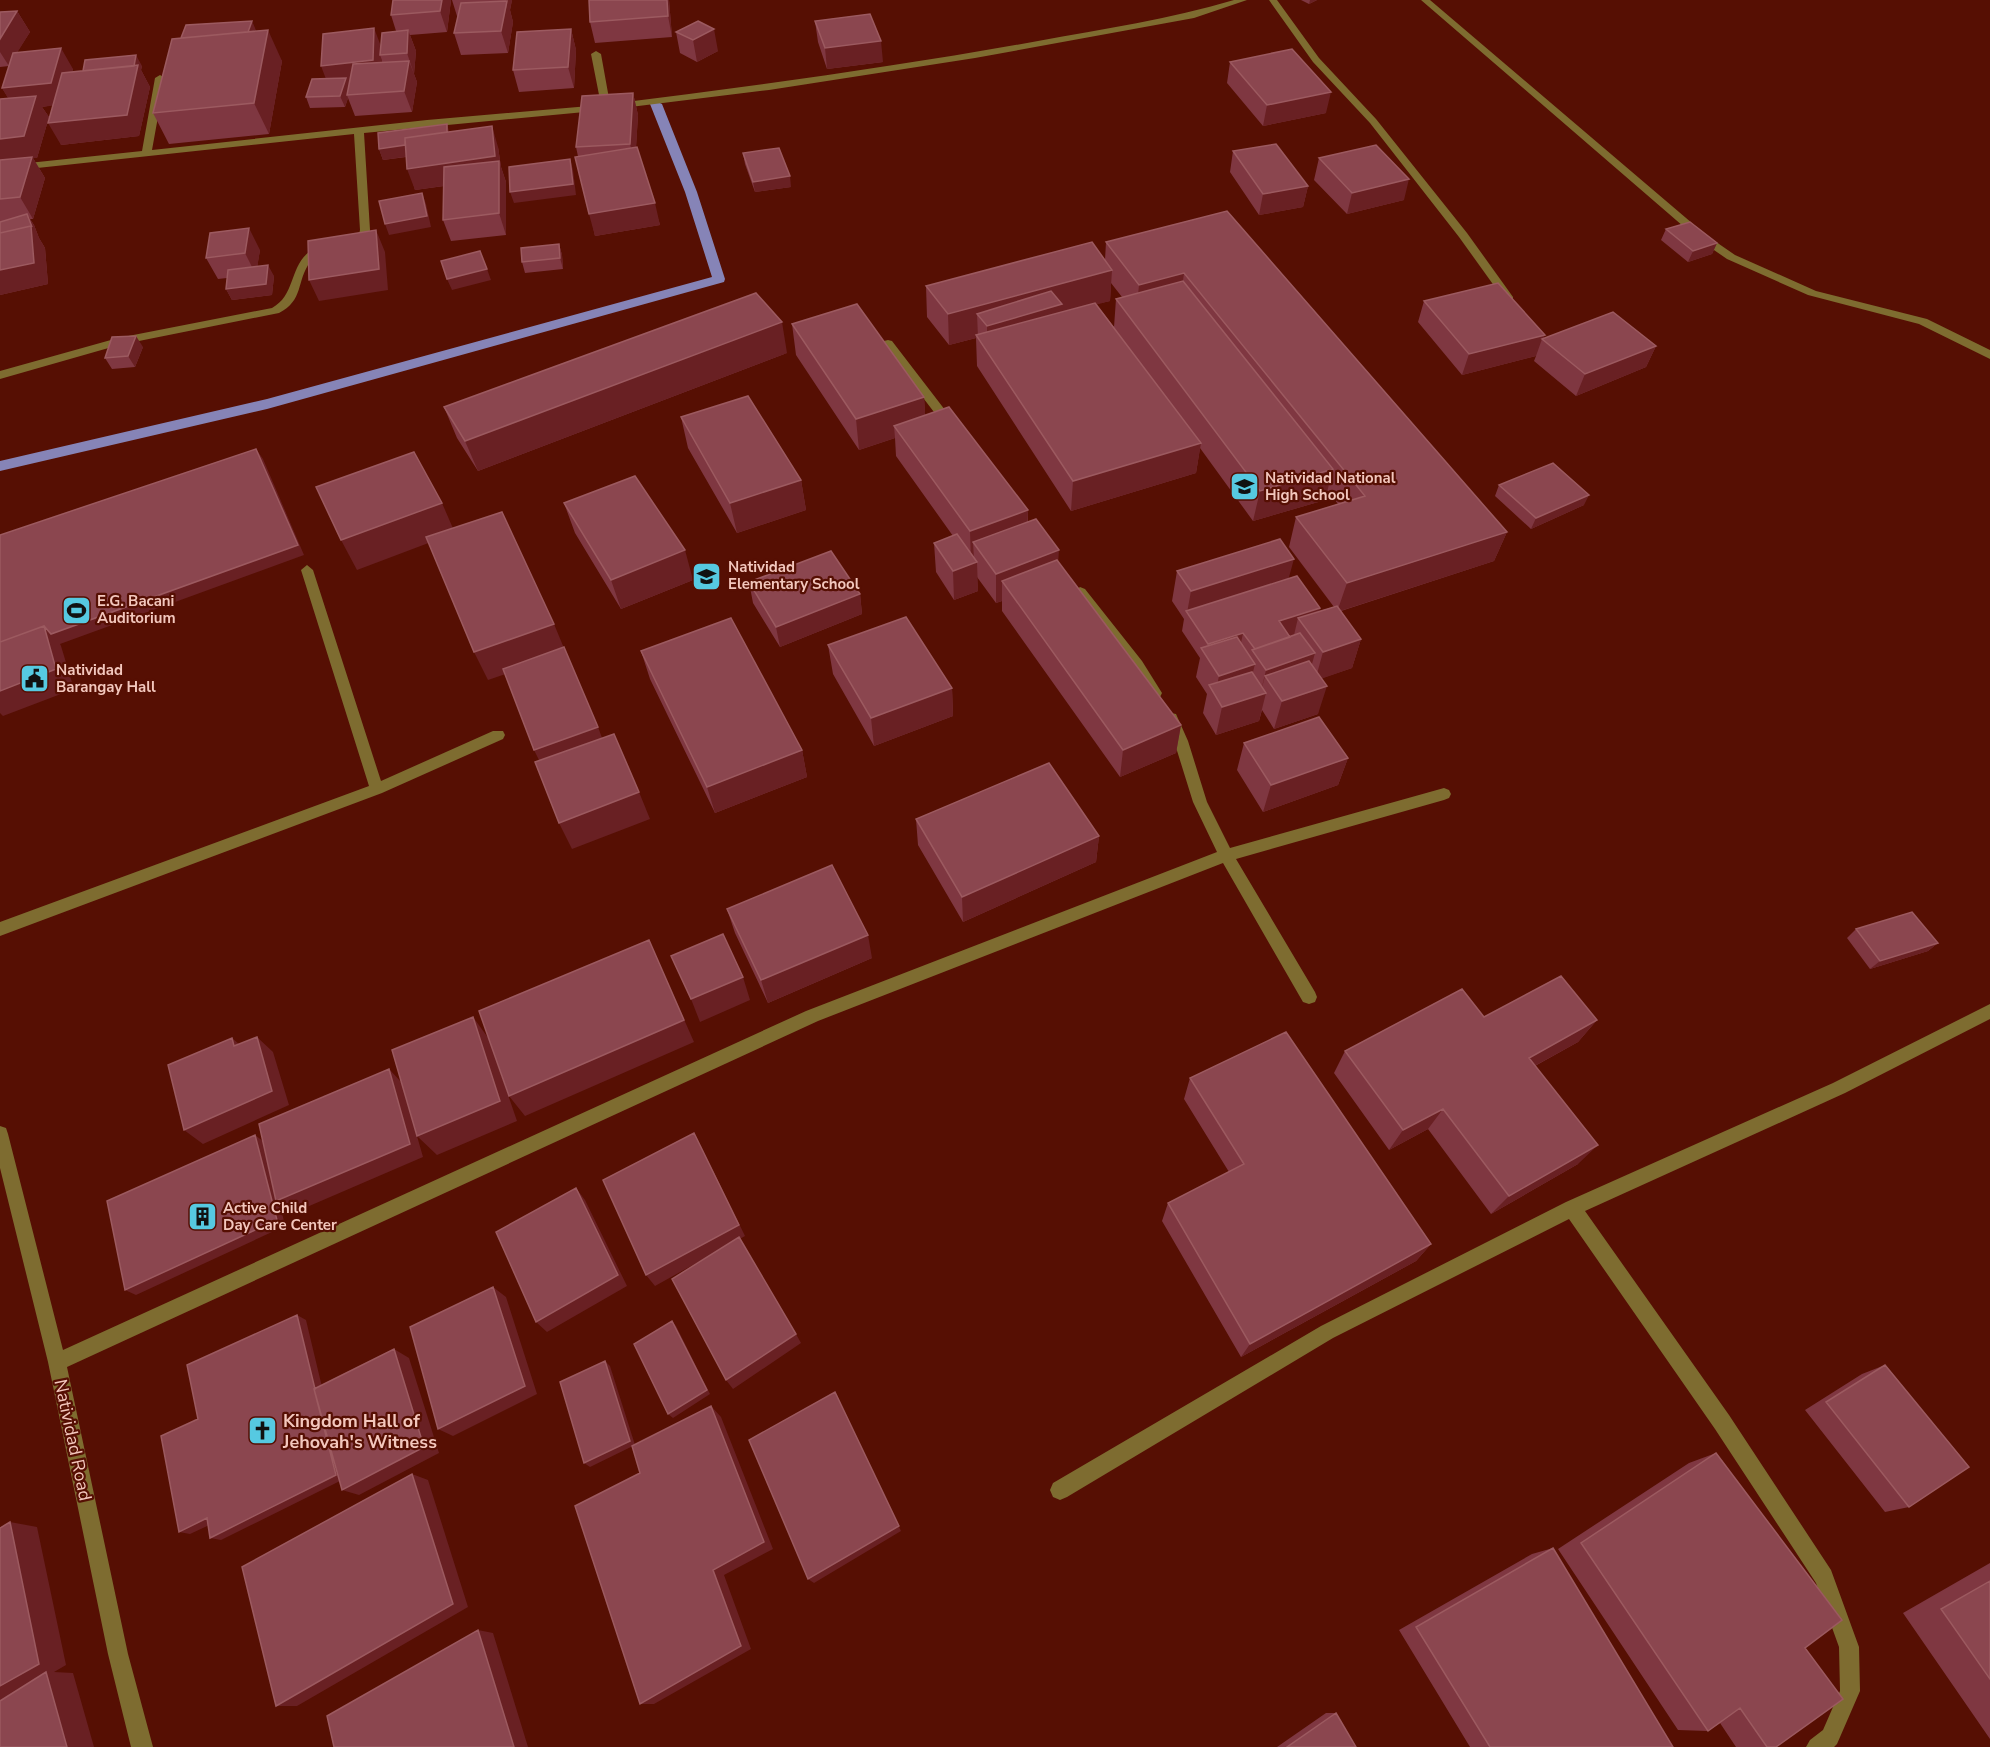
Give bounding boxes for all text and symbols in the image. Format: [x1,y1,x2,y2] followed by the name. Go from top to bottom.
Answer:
[1265,468,1396,505] place label: Natividad National High School
[1228,471,1260,503] school or university icon: Natividad National High School
[728,557,860,594] place label: Natividad Elementary School
[691,560,723,592] school or university icon: Natividad Elementary School
[97,591,176,628] place label: E.G. Bacani Auditorium
[60,594,92,626] sports icon: E.G. Bacani Auditorium
[56,660,156,697] place label: Natividad Barangay Hall
[19,663,51,695] public building icon: Natividad Barangay Hall
[223,1198,337,1235] place label: Active Child Day Care Center
[186,1201,218,1233] building icon: Active Child Day Care Center
[48,1377,98,1503] street label: Natividad Road
[282,1409,437,1454] place label: Kingdom Hall of Jehovah's Witness
[246,1415,278,1447] church icon: Kingdom Hall of Jehovah's Witness

